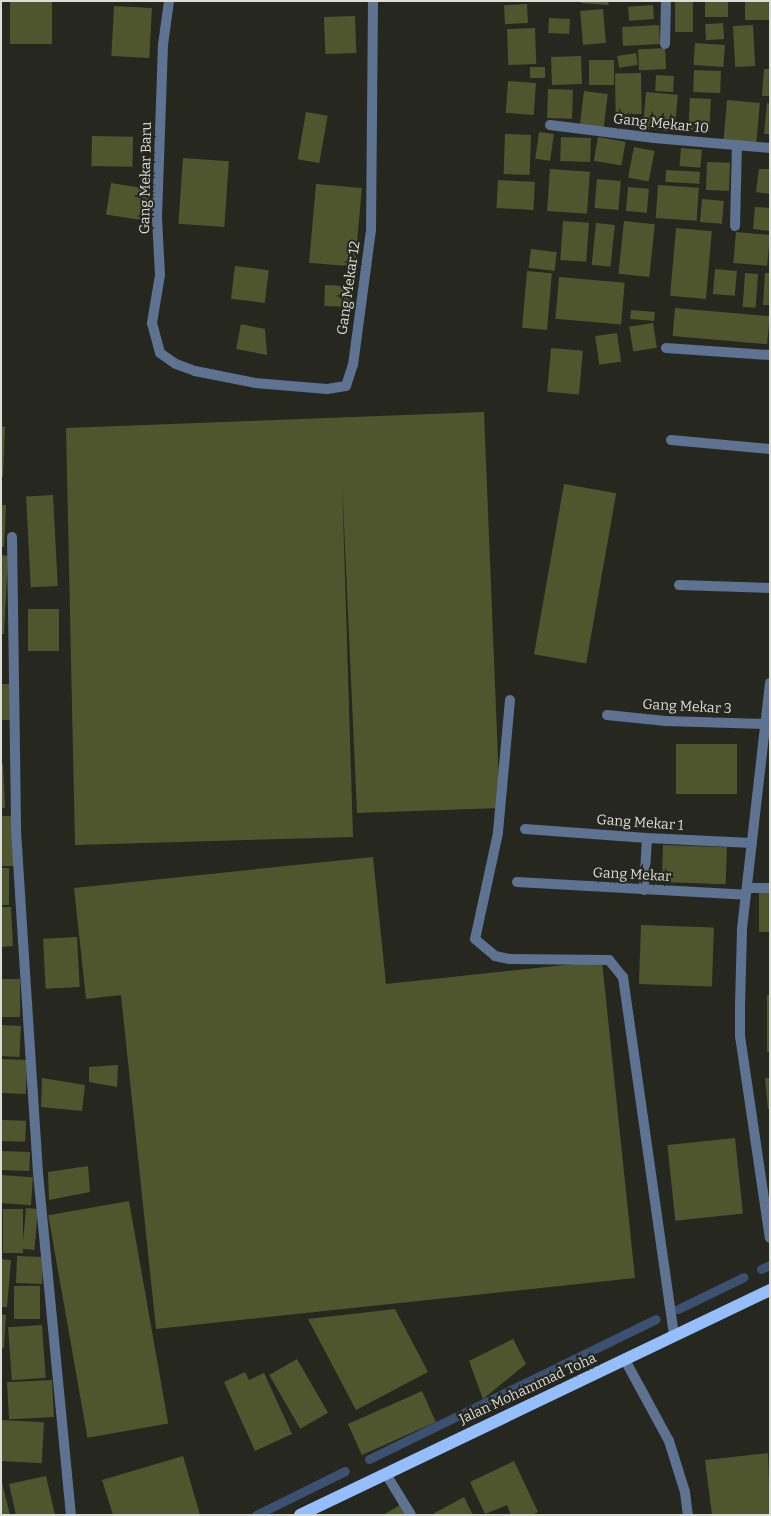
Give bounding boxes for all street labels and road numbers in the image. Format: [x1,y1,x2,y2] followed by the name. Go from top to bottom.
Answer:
[612,111,710,137] street label: Gang Mekar 10
[137,122,155,234] street label: Gang Mekar Baru
[334,240,364,336] street label: Gang Mekar 12
[642,696,732,718] street label: Gang Mekar 3
[596,812,684,834] street label: Gang Mekar 1
[592,865,672,885] street label: Gang Mekar
[457,1350,599,1428] street label: Jalan Mohammad Toha

